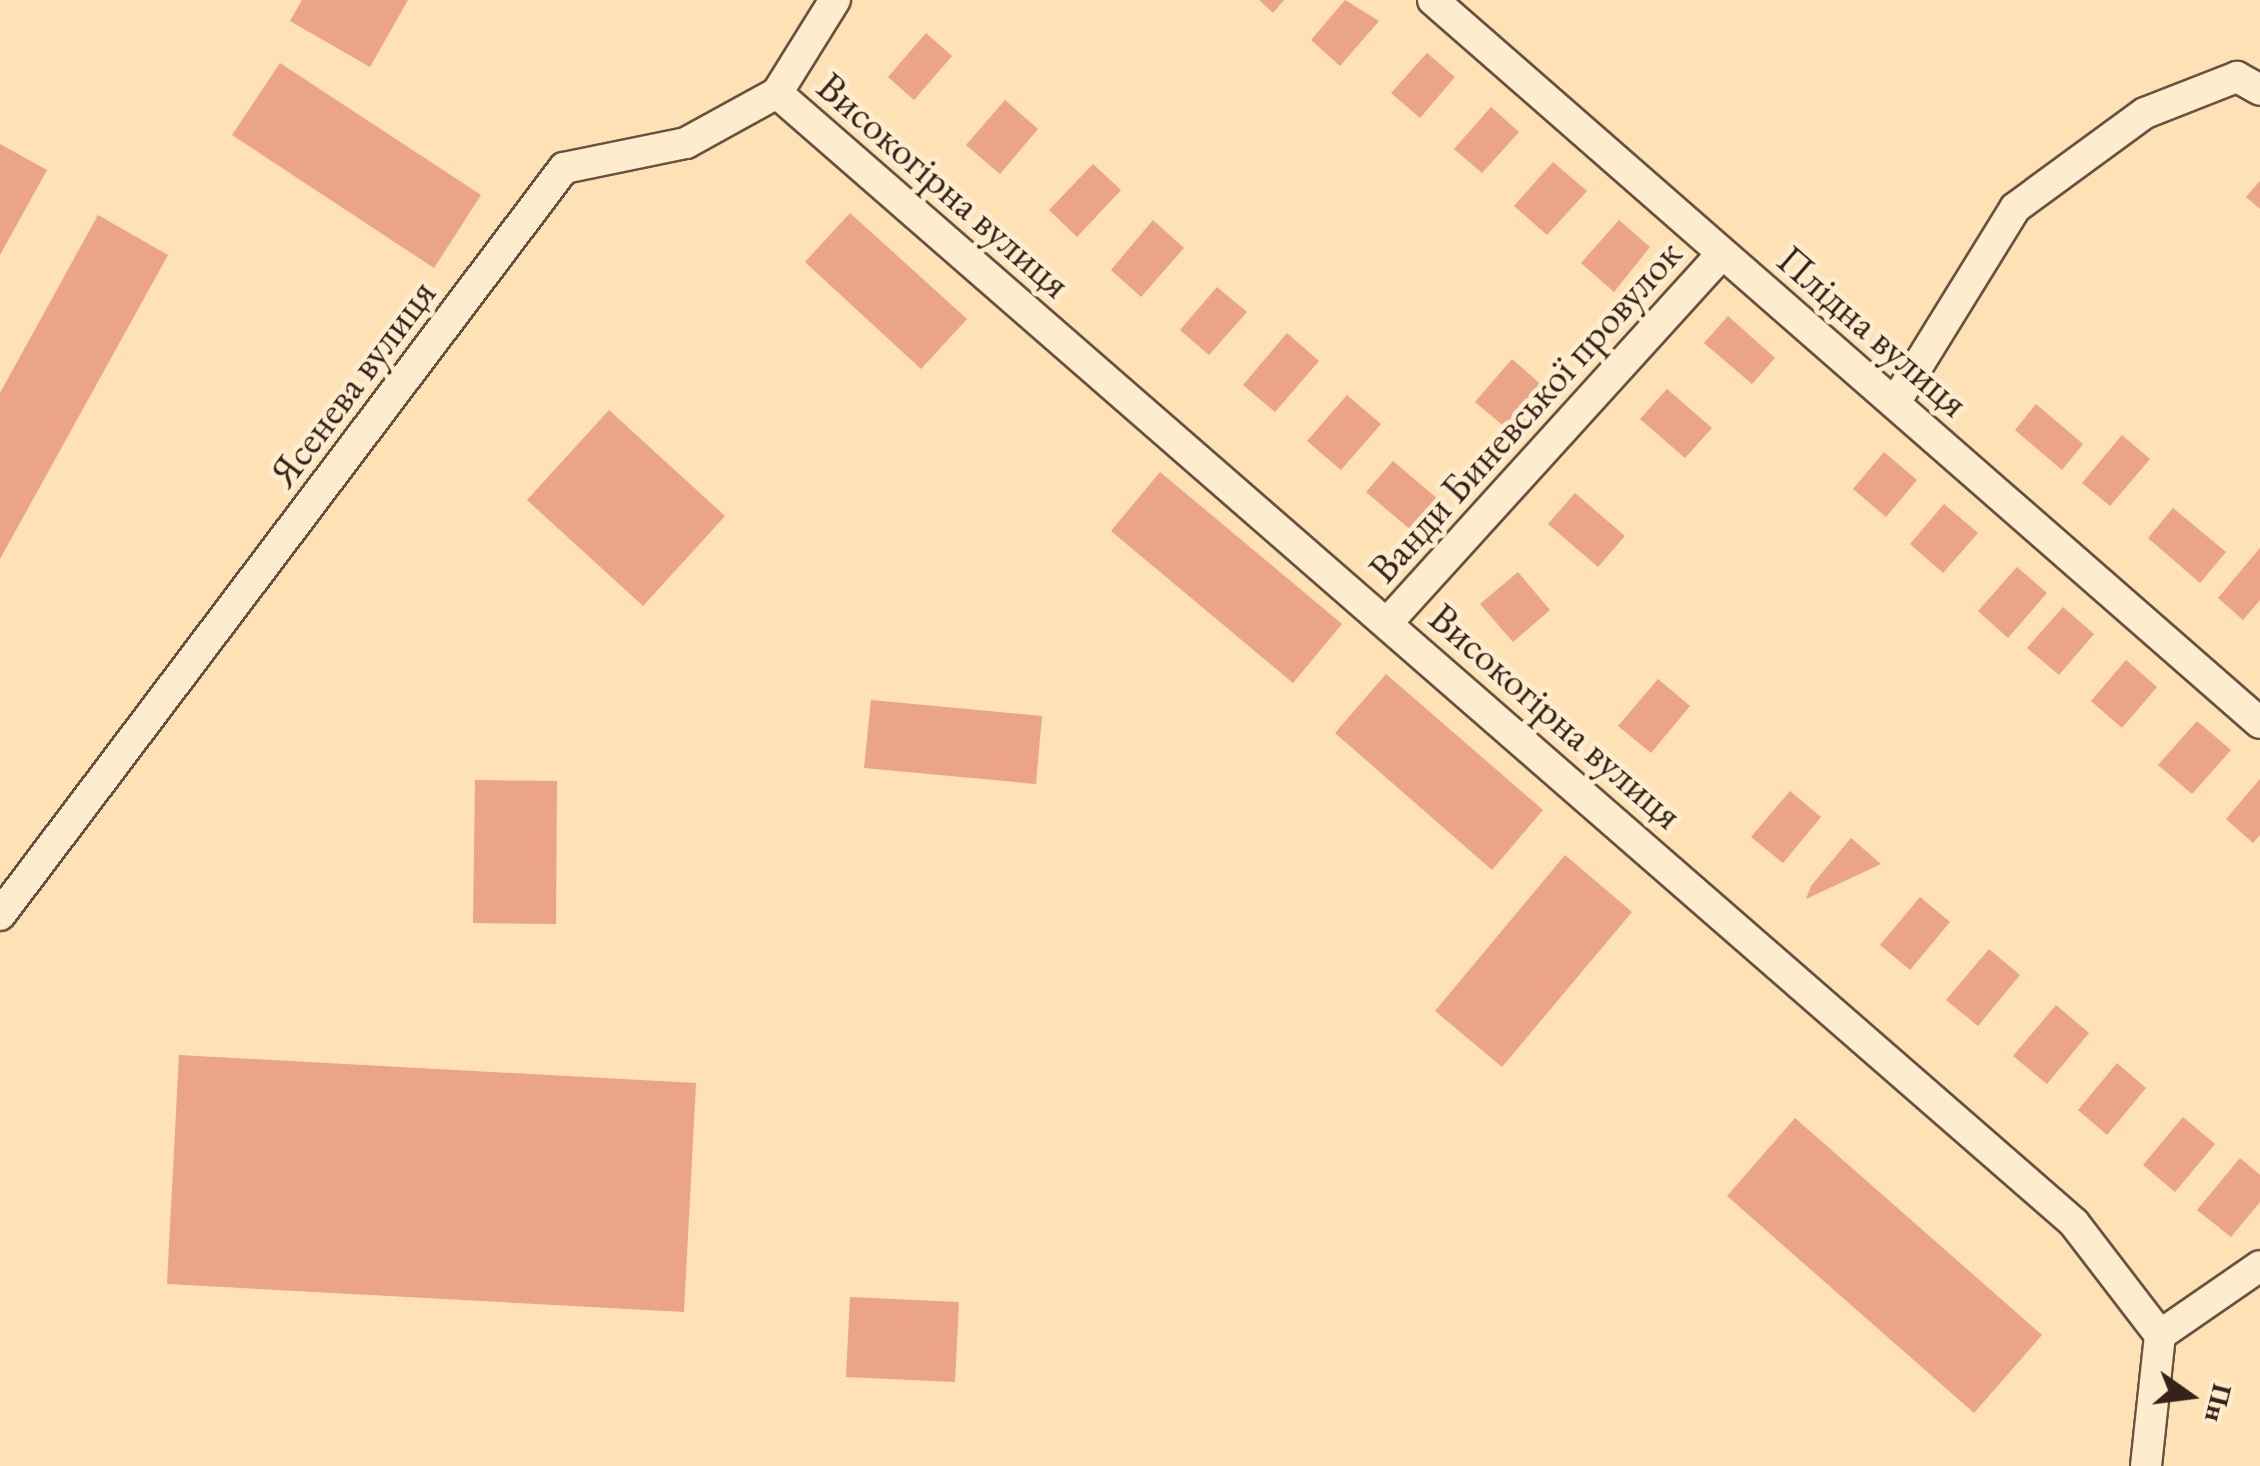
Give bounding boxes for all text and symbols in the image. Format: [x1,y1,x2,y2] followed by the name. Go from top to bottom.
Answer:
[808,62,1080,308] street label: Високогірна вулиця
[1358,230,1692,592] street label: Ванди Биневської провулок
[1768,235,1978,427] street label: Плідна вулиця
[259,270,445,496] street label: Ясенева вулиця
[1420,593,1692,839] street label: Високогірна вулиця
[2140,1346,2240,1446] north arrow
[2197,1380,2241,1426] text: Пн

